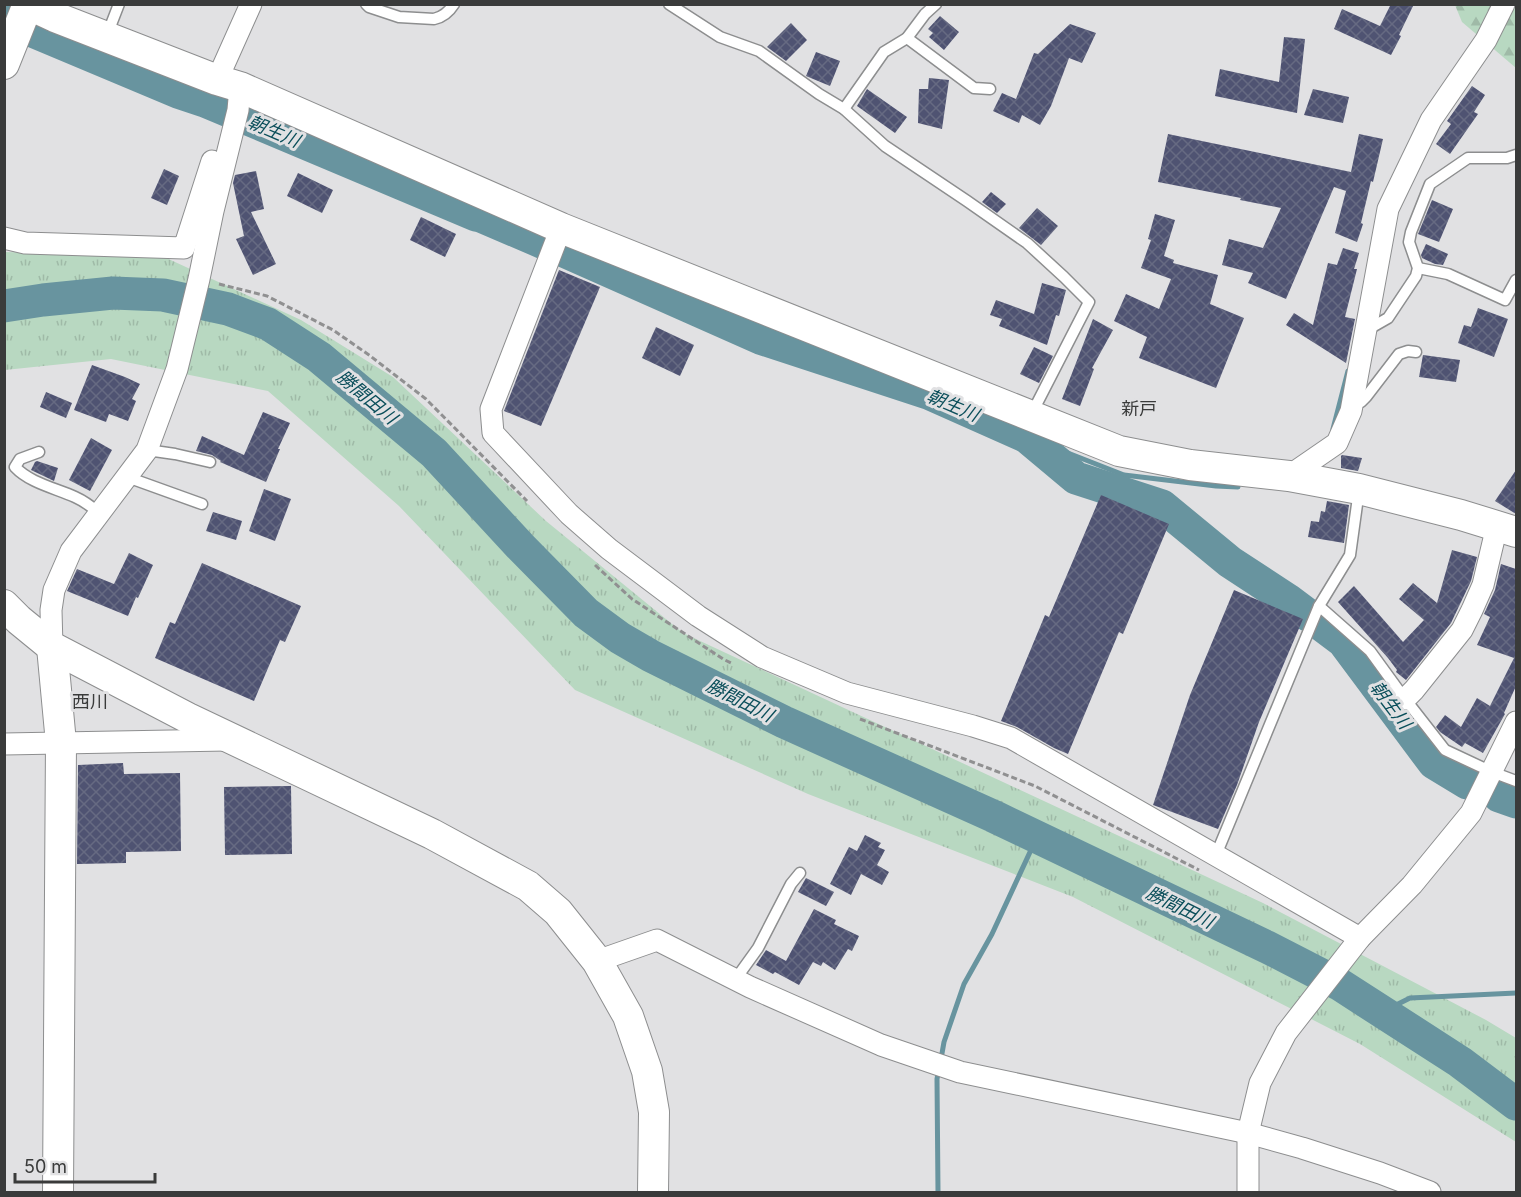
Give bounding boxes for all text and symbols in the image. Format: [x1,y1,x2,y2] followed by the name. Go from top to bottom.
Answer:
[245,111,305,152] water label: 朝生川
[333,366,403,429] water label: 勝間田川
[924,385,984,426] water label: 朝生川
[1121,398,1157,419] district label: 新戸
[703,674,779,727] water label: 勝間田川
[1366,677,1417,734] water label: 朝生川
[72,691,108,712] district label: 西川
[1143,882,1219,933] water label: 勝間田川
[15,1146,154,1184] scale bar
[24,1156,67,1177] text: 50 m

